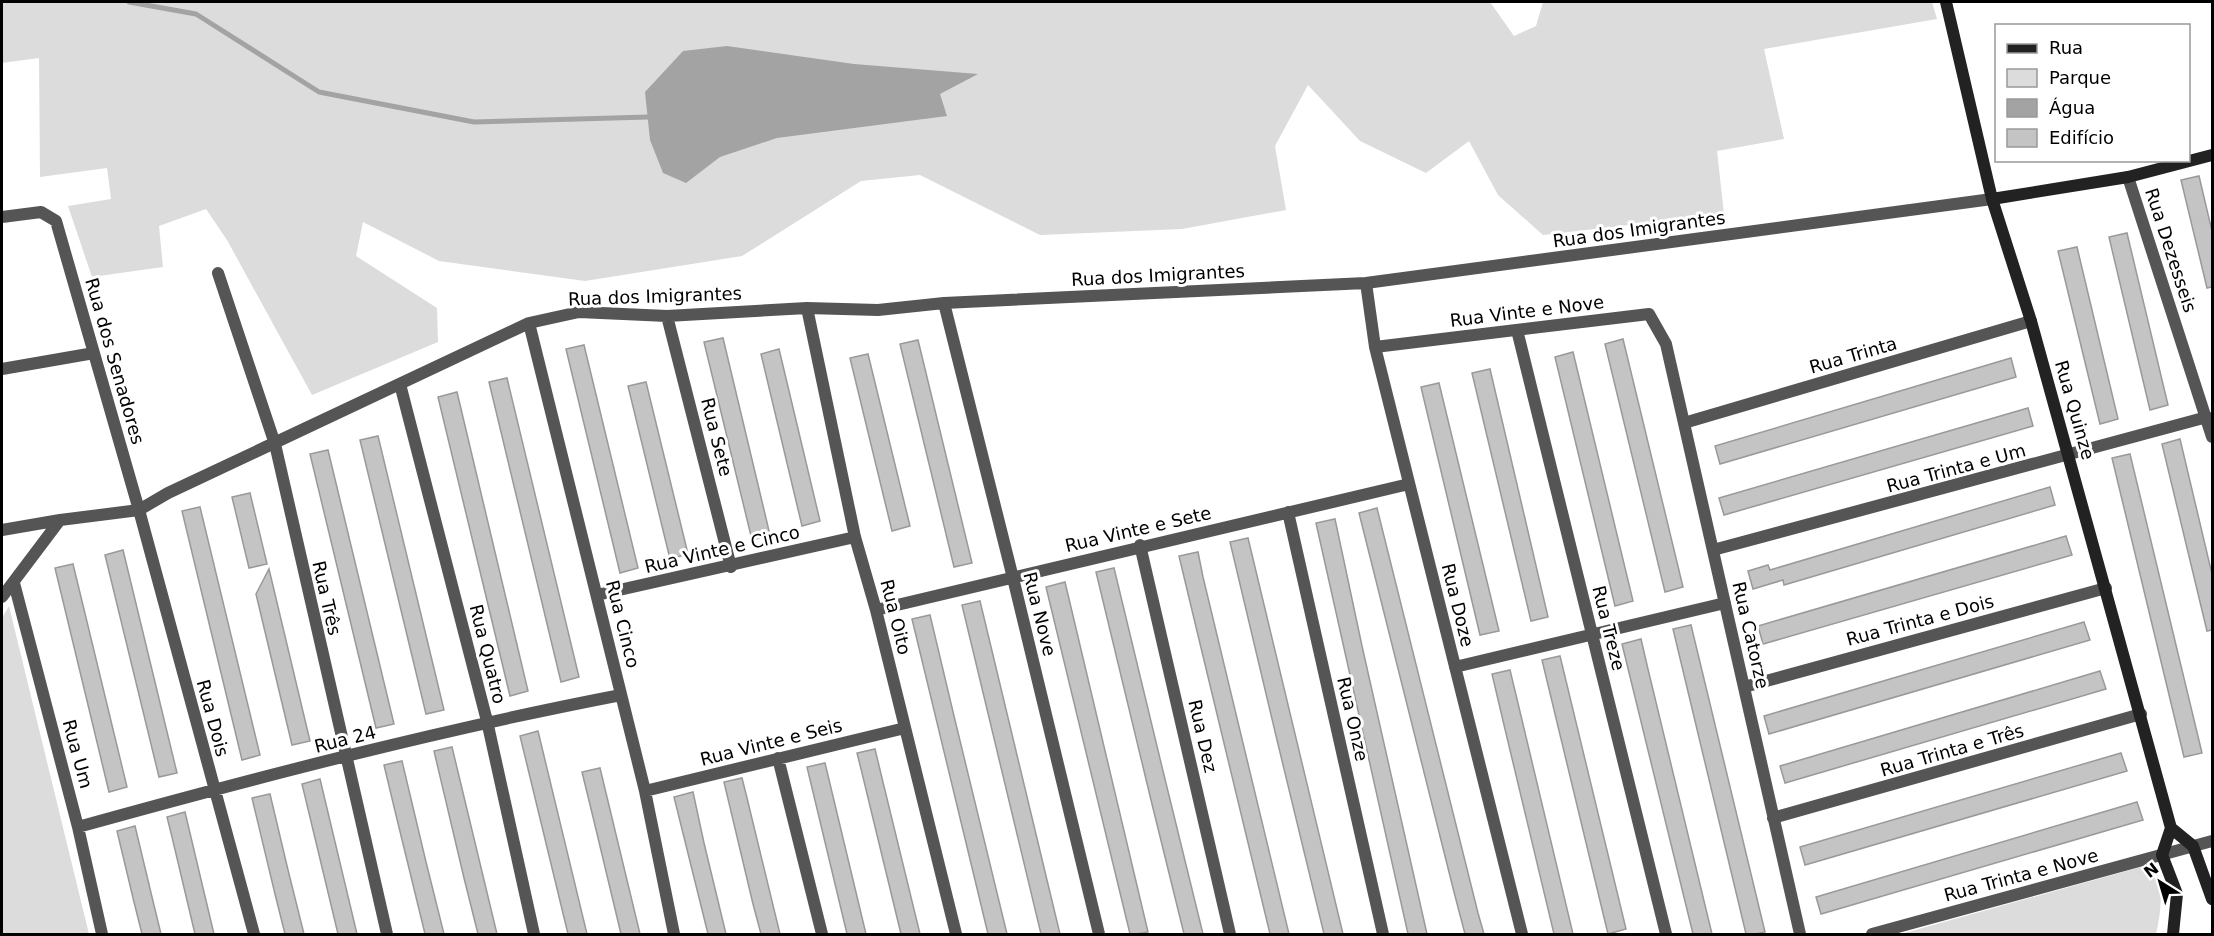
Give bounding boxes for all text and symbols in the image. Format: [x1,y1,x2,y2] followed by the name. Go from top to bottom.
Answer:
[1995,24,2190,162] legend
[2049,37,2083,58] text: Rua
[2049,67,2111,88] text: Parque
[2049,97,2095,118] text: Água
[2049,127,2114,148] text: Edifício
[2141,185,2201,315] street label: Rua Dezesseis
[1551,206,1727,252] street label: Rua dos Imigrantes
[1071,260,1245,290] street label: Rua dos Imigrantes
[81,275,149,447] street label: Rua dos Senadores
[568,282,742,310] street label: Rua dos Imigrantes
[1449,291,1605,331] street label: Rua Vinte e Nove
[1807,332,1899,378] street label: Rua Trinta
[2051,358,2099,462] street label: Rua Quinze
[697,395,737,479] street label: Rua Sete
[1884,439,2028,497] street label: Rua Trinta e Um
[1063,502,1213,556] street label: Rua Vinte e Sete
[642,521,802,577] street label: Rua Vinte e Cinco
[308,559,346,637] street label: Rua Três
[1437,561,1479,649] street label: Rua Doze
[1019,570,1061,658] street label: Rua Nove
[876,577,916,657] street label: Rua Oito
[602,578,644,670] street label: Rua Cinco
[1728,579,1774,691] street label: Rua Catorze
[1588,583,1630,673] street label: Rua Treze
[1844,590,1996,650] street label: Rua Trinta e Dois
[466,602,510,706] street label: Rua Quatro
[1333,675,1373,763] street label: Rua Onze
[193,677,233,759] street label: Rua Dois
[1184,697,1222,775] street label: Rua Dez
[698,714,844,770] street label: Rua Vinte e Seis
[59,717,97,791] street label: Rua Um
[1878,719,2026,781] street label: Rua Trinta e Três
[312,721,378,757] street label: Rua 24
[1942,844,2100,906] street label: Rua Trinta e Nove
[2130,852,2190,912] north arrow
[2140,859,2162,882] text: N

